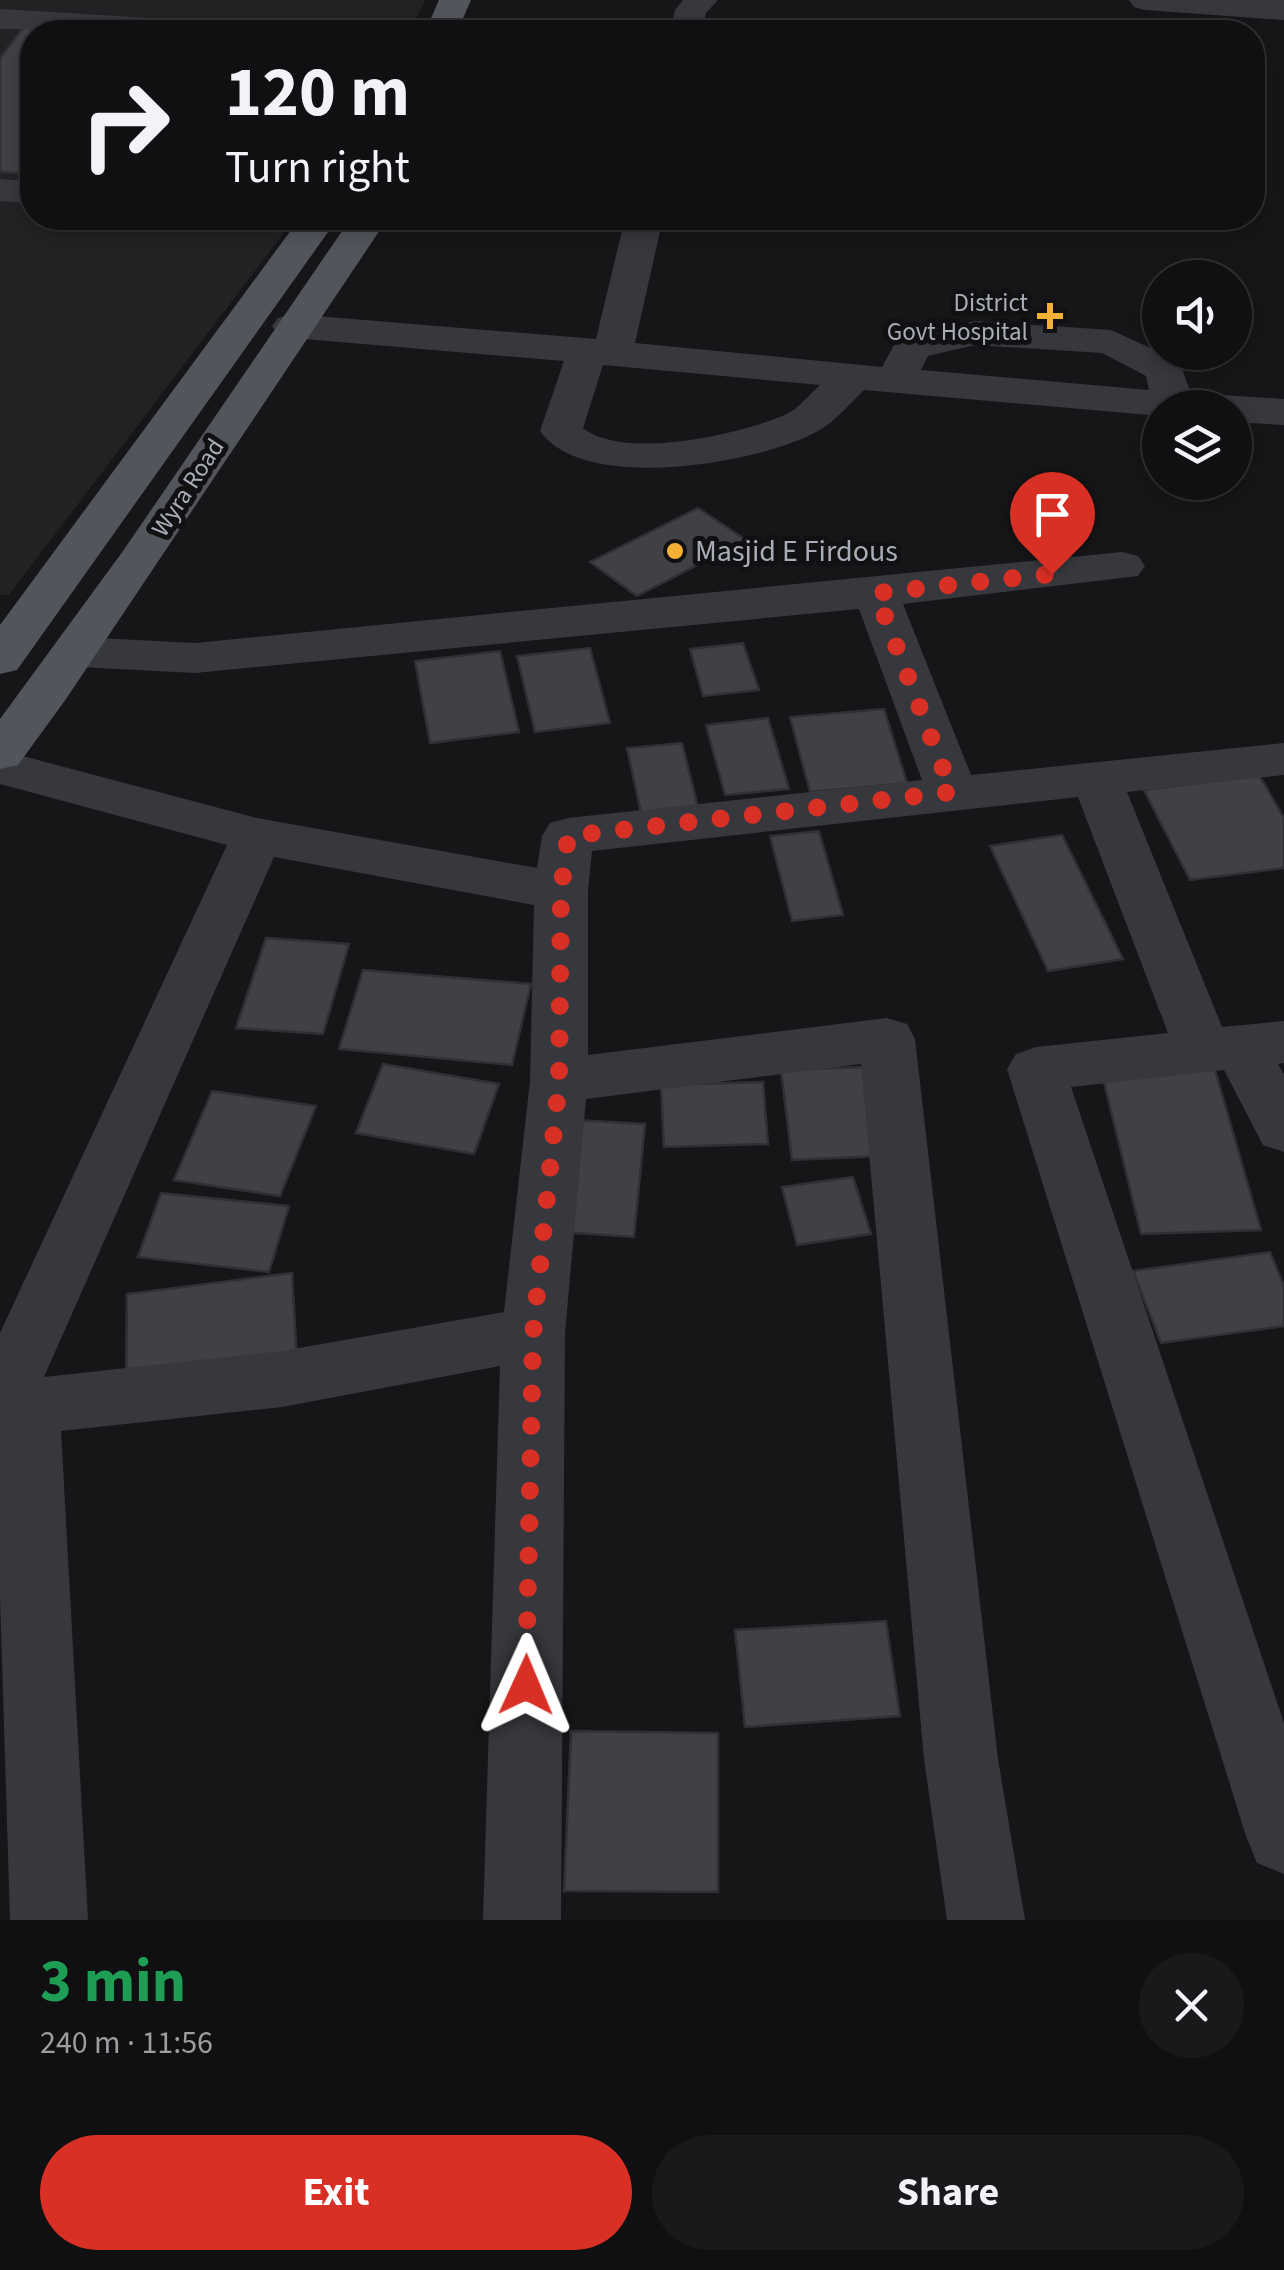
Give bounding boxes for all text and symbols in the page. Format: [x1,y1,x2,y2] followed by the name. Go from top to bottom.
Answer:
[225,43,410,143] text: 120 m
[60,60,190,190] icon: right
[225,136,410,200] text: Turn right
[1142,260,1252,500] map controls
[1142,260,1252,370] button: sound
[887,285,1029,350] place label: District Govt Hospital
[1037,303,1063,329] marker: District Govt Hospital
[1142,390,1252,500] button: layers
[143,431,233,544] street label: Wyra Road
[1010,472,1095,575] pin
[1025,487,1080,542] icon: arrive
[695,530,898,573] place label: Masjid E Firdous
[664,540,686,562] marker: Masjid E Firdous
[474,1633,578,1737] position arrow
[40,1940,186,2025] text: 3 min
[1139,1953,1244,2058] button: close
[40,2020,213,2066] text: 240 m · 11:56
[40,2135,632,2250] button: Exit
[652,2135,1244,2250] button: Share

